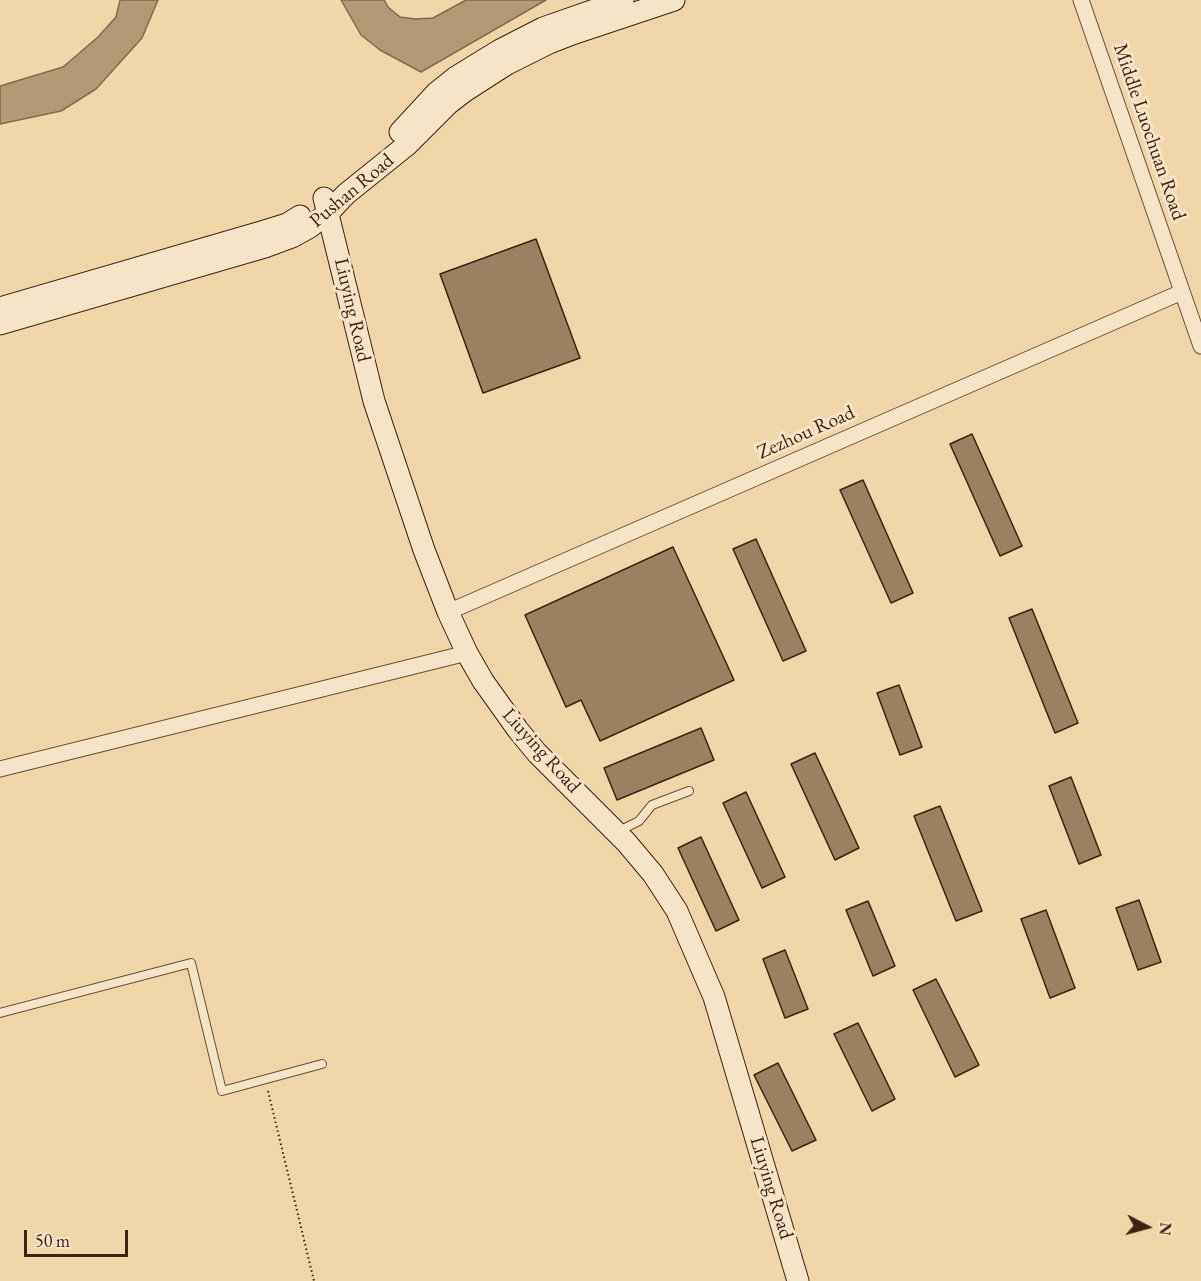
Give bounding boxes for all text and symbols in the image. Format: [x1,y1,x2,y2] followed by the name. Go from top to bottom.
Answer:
[1107,41,1191,223] street label: Middle Luochuan Road
[305,149,399,233] street label: Pushan Road
[328,256,376,364] street label: Liuying Road
[754,401,858,465] street label: Zezhou Road
[497,704,585,798] street label: Liuying Road
[744,1134,798,1242] street label: Liuying Road
[1117,1197,1177,1257] north arrow
[27,1218,130,1256] scale bar
[1154,1221,1177,1236] text: N
[35,1229,70,1252] text: 50 m

